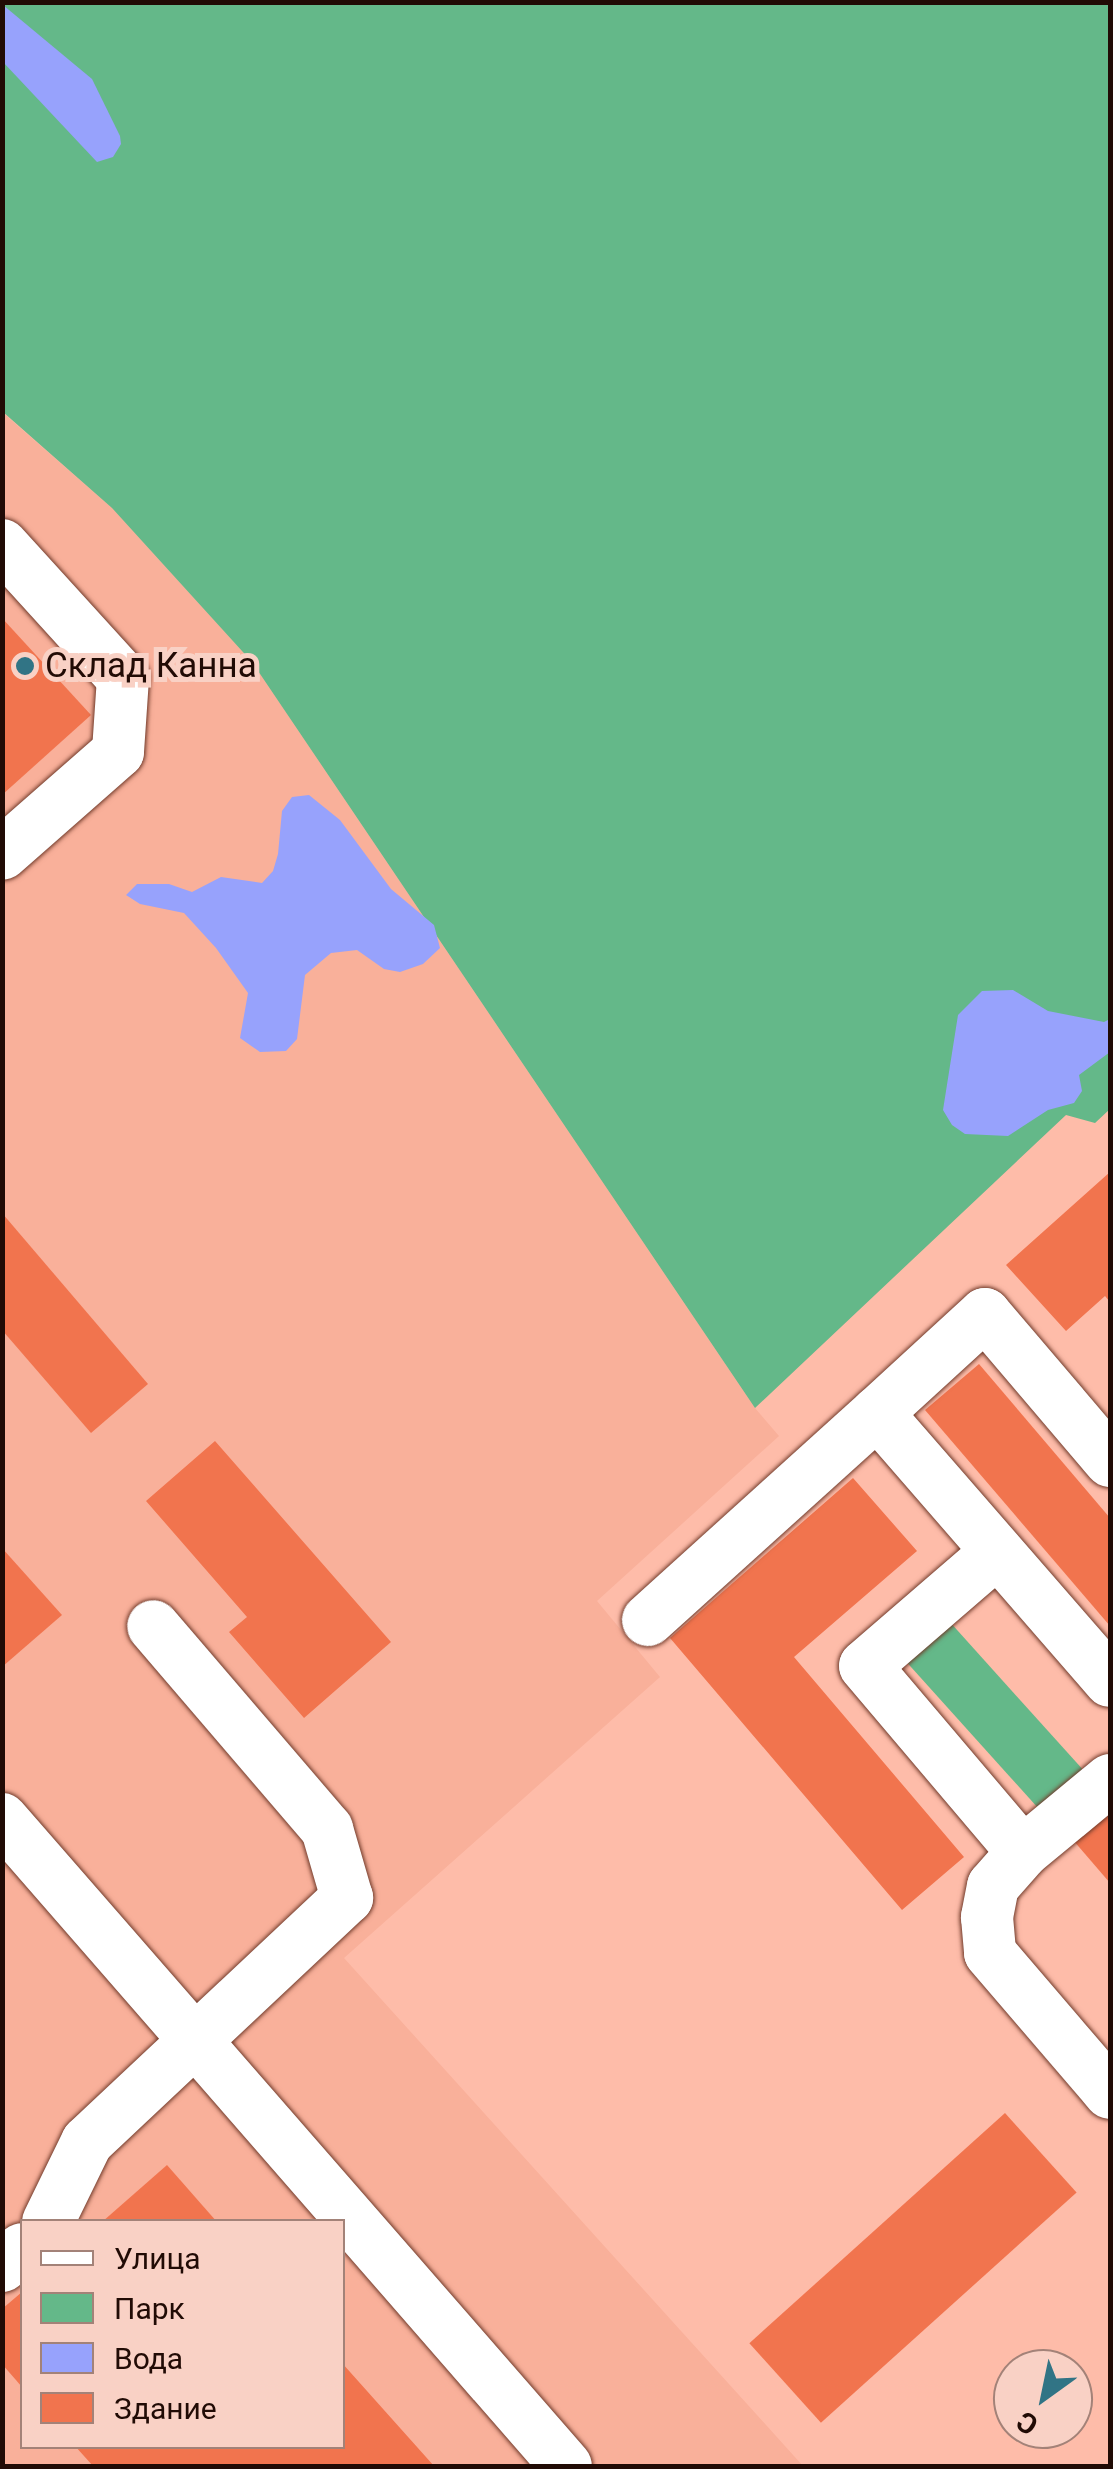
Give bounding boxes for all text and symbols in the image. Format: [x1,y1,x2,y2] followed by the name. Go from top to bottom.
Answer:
[45,645,257,687] place label: Склад Канна
[14,655,36,677] marker: Склад Канна
[20,2219,345,2449] legend
[114,2241,201,2276] text: Улица
[114,2291,185,2326] text: Парк
[114,2341,183,2376] text: Вода
[993,2349,1093,2449] north arrow
[114,2391,217,2426] text: Здание
[1011,2404,1044,2442] text: С

